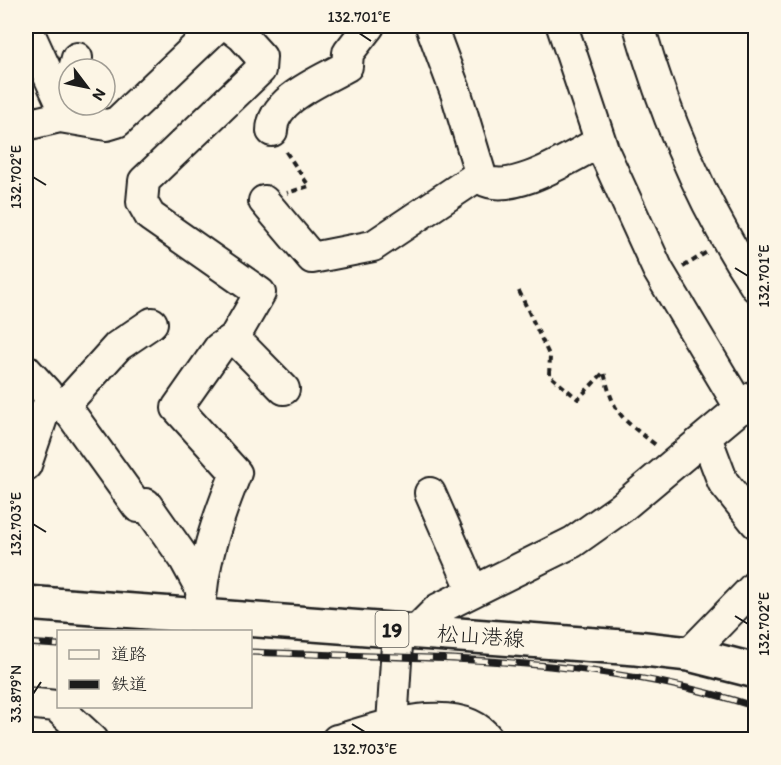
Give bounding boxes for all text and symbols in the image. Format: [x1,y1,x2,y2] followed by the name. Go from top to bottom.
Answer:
[327,8,391,26] text: 132.701°E
[57,57,117,117] north arrow
[88,85,110,104] text: N
[7,145,25,209] text: 132.702°E
[755,244,773,308] text: 132.701°E
[7,492,25,556] text: 132.703°E
[755,592,773,656] text: 132.702°E
[376,611,408,647] road number: 19
[436,619,526,653] street label: 松山港線
[57,630,252,708] legend
[111,643,147,665] text: 道路
[7,665,25,723] text: 33.879°N
[111,673,147,695] text: 鉄道
[333,740,397,758] text: 132.703°E

